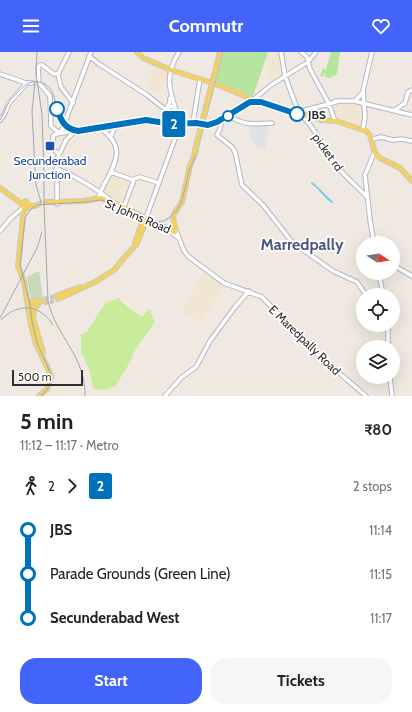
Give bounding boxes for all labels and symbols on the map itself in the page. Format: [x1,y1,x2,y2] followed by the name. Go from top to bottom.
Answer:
[49,101,65,117] unlabelled marker
[289,106,305,122] marker: JBS
[307,107,326,122] place label: JBS
[222,110,234,122] unlabelled marker
[161,111,187,137] line badge: 2
[309,130,347,174] street label: picket rd
[44,140,56,152] marker: Secunderabad Junction
[14,153,86,182] place label: Secunderabad Junction
[103,195,173,237] street label: St Johns Road
[260,235,344,254] district label: Marredpally
[356,236,400,280] north arrow
[266,302,344,378] street label: E Maredpally Road
[12,368,83,387] scale bar

